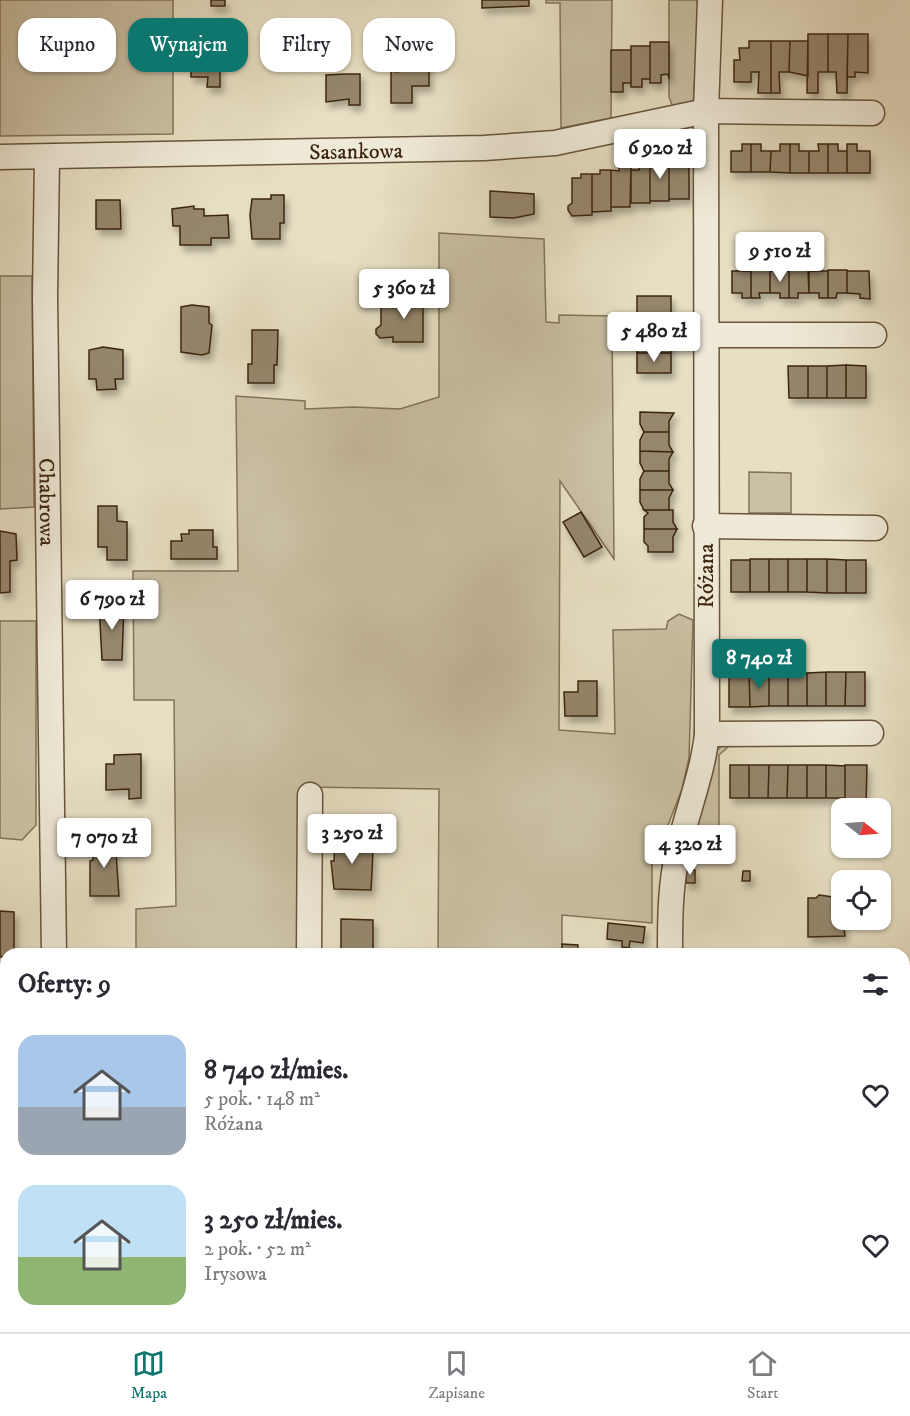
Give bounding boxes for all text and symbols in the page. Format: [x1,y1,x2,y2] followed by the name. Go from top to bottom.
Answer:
[18,18,116,72] chip: Kupno
[128,18,248,72] chip: Wynajem
[260,18,351,72] chip: Filtry
[363,18,455,72] chip: Nowe
[598,129,722,180] pin: 6 920 zł
[628,136,692,161] text: 6 920 zł
[309,137,404,166] street label: Sasankowa
[718,232,842,283] pin: 9 510 zł
[749,239,811,264] text: 9 510 zł
[342,269,466,320] pin: 5 360 zł
[373,276,435,301] text: 5 360 zł
[592,312,716,363] pin: 5 480 zł
[621,319,687,344] text: 5 480 zł
[32,458,60,547] street label: Chabrowa
[693,543,720,608] street label: Różana
[50,580,174,631] pin: 6 790 zł
[80,587,144,612] text: 6 790 zł
[697,639,821,690] pin: 8 740 zł
[726,646,792,671] text: 8 740 zł
[831,798,891,858] north arrow
[831,798,891,930] map controls
[290,814,414,865] pin: 3 250 zł
[42,818,166,869] pin: 7 070 zł
[321,821,383,846] text: 3 250 zł
[71,825,137,850] text: 7 070 zł
[628,825,752,876] pin: 4 320 zł
[659,832,721,857] text: 4 320 zł
[831,870,891,930] button: locate
[18,968,111,1001] text: Oferty: 9
[859,968,892,1001] icon: filters
[204,1054,348,1087] text: 8 740 zł/mies.
[66,1059,138,1131] icon: home
[859,1079,892,1112] icon: heart
[204,1087,320,1112] text: 5 pok. · 148 m²
[204,1112,263,1137] text: Różana
[204,1204,342,1237] text: 3 250 zł/mies.
[66,1209,138,1281] icon: home
[859,1229,892,1262] icon: heart
[204,1237,311,1262] text: 2 pok. · 52 m²
[204,1262,267,1287] text: Irysowa
[131,1347,167,1403] tab: Mapa
[428,1347,485,1403] tab: Zapisane
[746,1347,779,1403] tab: Start

